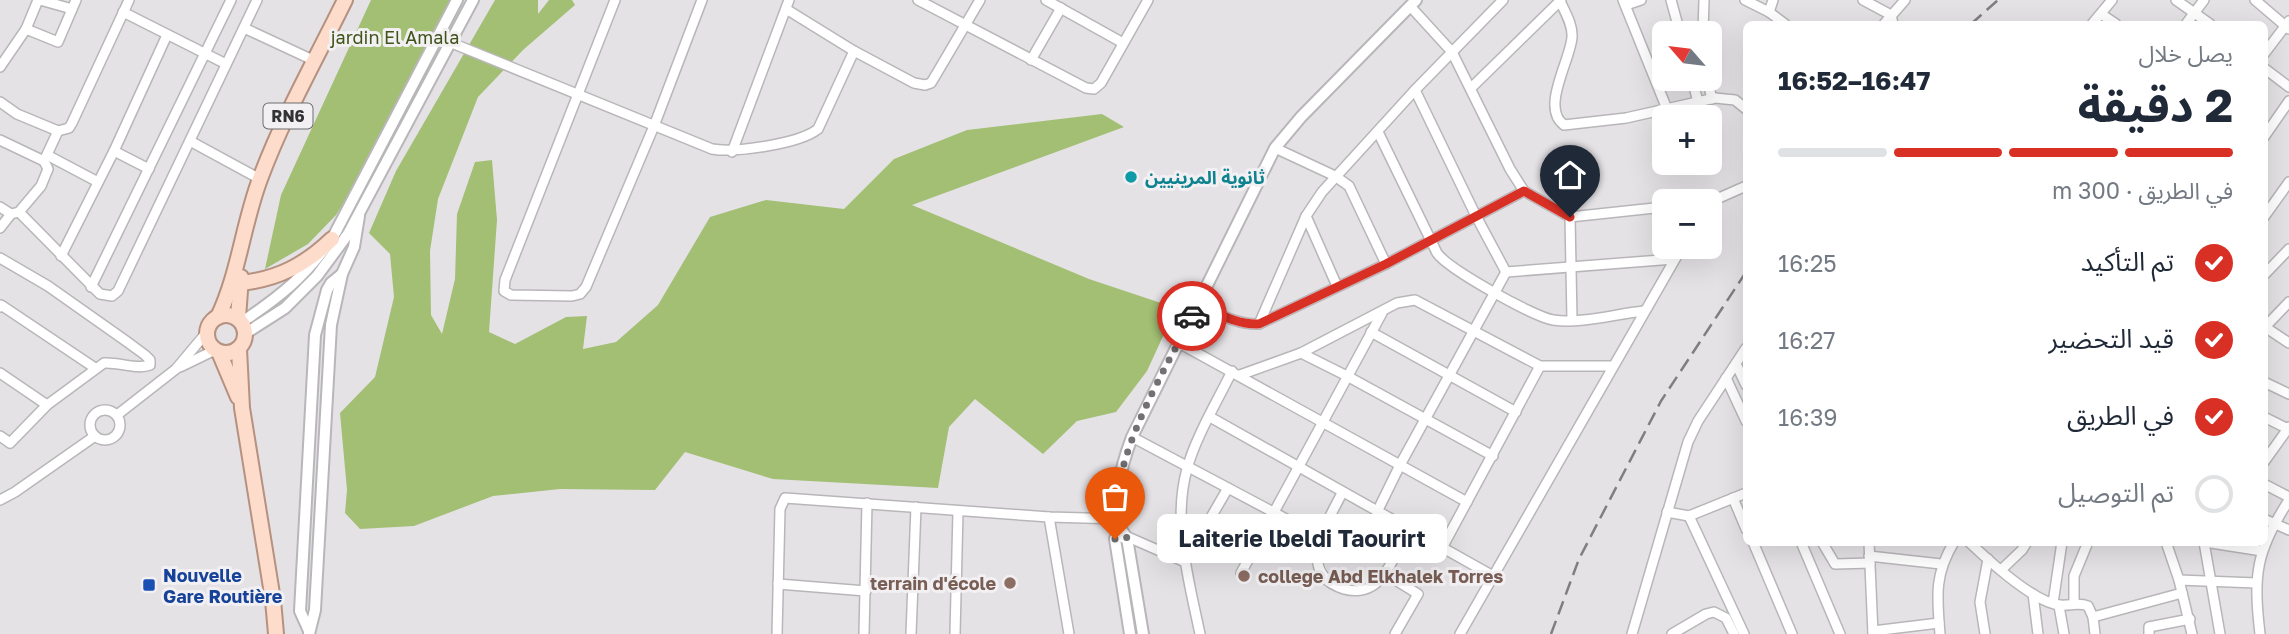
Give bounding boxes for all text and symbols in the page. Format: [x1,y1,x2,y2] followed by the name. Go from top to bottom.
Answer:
[1652,21,1722,91] north arrow
[1652,21,1722,259] map controls
[330,26,459,48] park label: jardin El Amala
[2138,39,2233,67] text: يصل خلال
[1778,65,1930,96] text: 16:47–16:52
[2078,77,2233,132] text: 2 دقيقة
[264,104,312,128] road number: RN6
[1652,105,1722,175] button: +
[1540,145,1600,217] pin
[1551,156,1589,194] icon: home
[1145,166,1265,189] place label: ثانوية المرينيين
[1123,169,1139,185] marker: ثانوية المرينيين
[2052,176,2233,204] text: في الطريق · 300 m
[1652,189,1722,259] button: −
[2195,244,2233,282] icon: check
[2081,246,2174,277] text: تم التأكيد
[1778,249,1837,277] text: 16:25
[1157,281,1227,351] courier
[1173,297,1211,335] icon: car
[2195,321,2233,359] icon: check
[2048,323,2174,354] text: قيد التحضير
[1778,326,1836,354] text: 16:27
[2195,398,2233,436] icon: check
[2067,400,2174,431] text: في الطريق
[1778,403,1837,431] text: 16:39
[1085,467,1145,539] pin
[2058,477,2174,508] text: تم التوصيل
[1096,478,1134,516] icon: bag
[1157,514,1448,564] callout: Laiterie lbeldi Taourirt
[1178,524,1426,552] text: Laiterie lbeldi Taourirt
[163,564,283,607] place label: Nouvelle Gare Routière
[1258,565,1503,587] place label: college Abd Elkhalek Torres
[1236,568,1252,584] marker: college Abd Elkhalek Torres
[870,572,996,594] place label: terrain d'école
[1002,575,1018,591] marker: terrain d'école
[141,577,157,593] marker: Nouvelle Gare Routière

